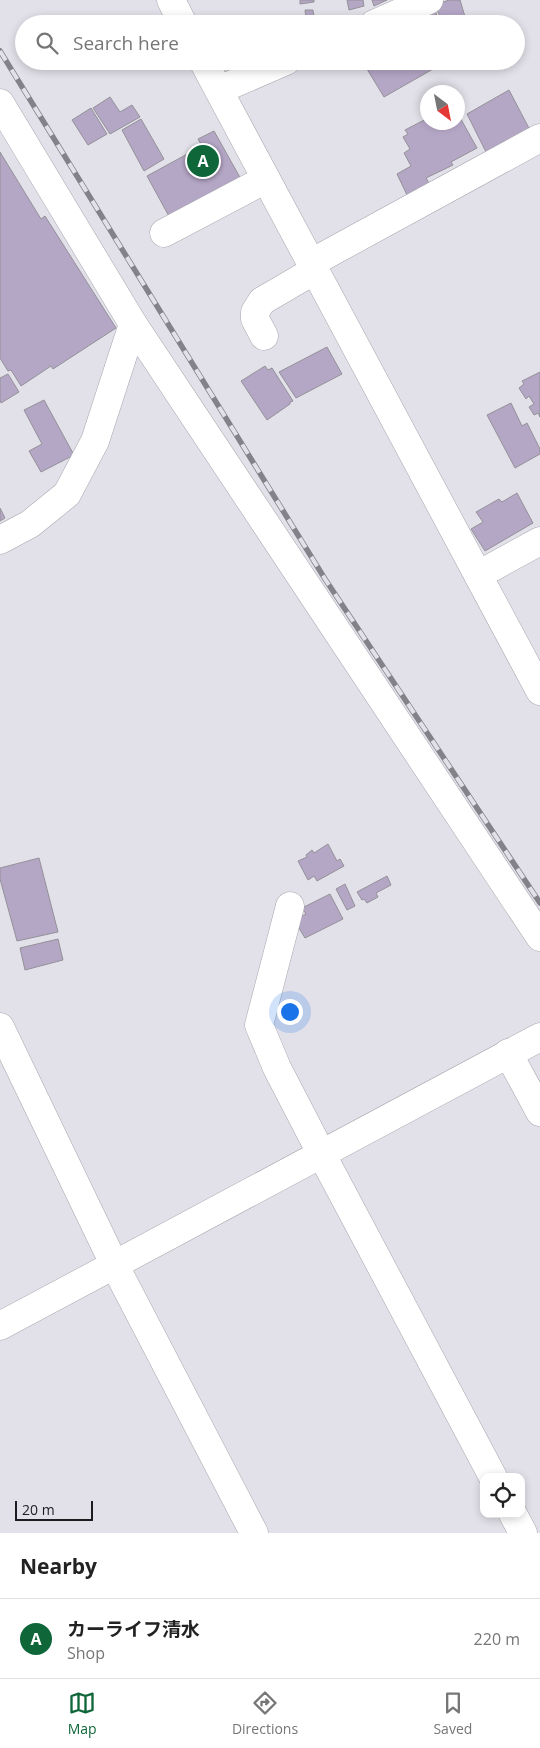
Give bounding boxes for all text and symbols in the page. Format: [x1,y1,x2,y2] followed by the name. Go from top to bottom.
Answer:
[15,15,525,70] search box
[33,29,61,57] icon: search
[73,30,179,56] text: Search here
[420,85,465,130] north arrow
[187,142,219,180] pin: A
[277,999,303,1025] your location
[480,1473,525,1518] map controls
[480,1473,525,1518] button: locate
[15,1498,92,1521] scale bar
[22,1500,55,1519] text: 20 m
[20,1552,97,1580] text: Nearby
[67,1616,200,1642] text: カーライフ清水
[30,1628,42,1650] text: A
[474,1628,520,1650] text: 220 m
[67,1642,105,1664] text: Shop
[68,1689,97,1738] tab: Map
[232,1689,298,1738] tab: Directions
[433,1689,472,1738] tab: Saved

